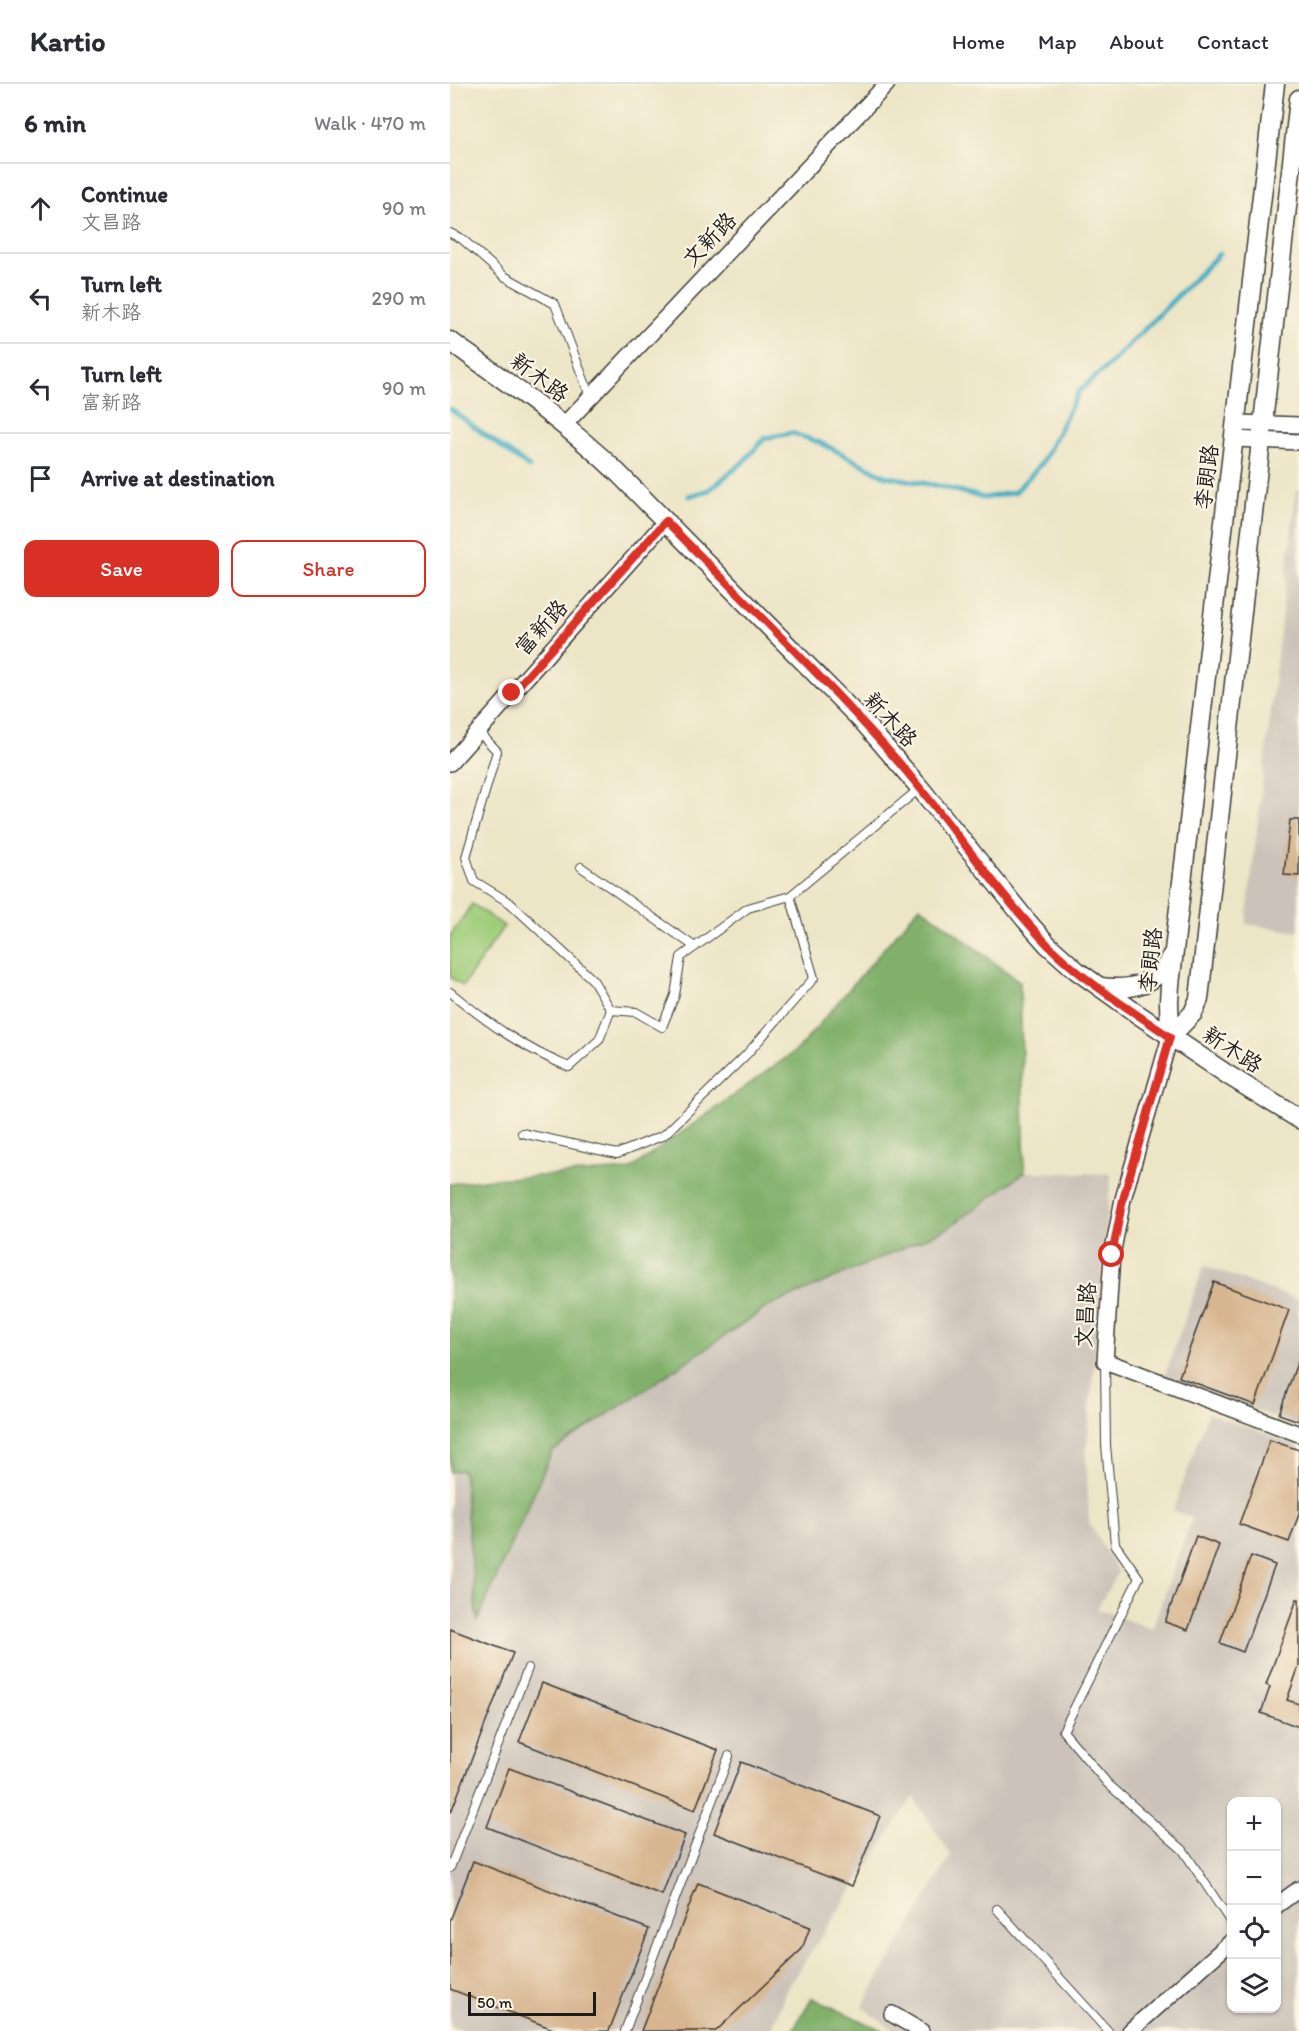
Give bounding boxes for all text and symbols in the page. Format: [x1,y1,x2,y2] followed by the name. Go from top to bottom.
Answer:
[30,24,105,58] text: Kartio
[952,29,1005,54] text: Home
[1038,29,1077,54] text: Map
[1110,29,1164,54] text: About
[1197,29,1269,54] text: Contact
[24,107,86,139] text: 6 min
[314,111,426,135] text: Walk · 470 m
[81,181,168,208] text: Continue
[24,192,57,225] icon: ahead
[382,196,426,220] text: 90 m
[677,206,742,272] street label: 文新路
[81,210,141,234] text: 文昌路
[81,271,162,298] text: Turn left
[24,282,57,315] icon: left
[371,286,426,310] text: 290 m
[81,300,141,324] text: 新木路
[505,347,574,408] street label: 新木路
[81,361,162,388] text: Turn left
[24,372,57,405] icon: left
[382,376,426,400] text: 90 m
[81,390,141,414] text: 富新路
[1189,443,1224,511] street label: 李朗路
[24,462,57,495] icon: arrive
[81,465,275,492] text: Arrive at destination
[24,540,219,597] button: Save
[231,540,426,597] button: Share
[509,594,573,661] street label: 富新路
[498,679,524,705] route end
[858,686,923,753] street label: 新木路
[1134,926,1167,994] street label: 李朗路
[1198,1020,1268,1079] street label: 新木路
[1098,1241,1124,1267] route start
[1070,1281,1101,1349] street label: 文昌路
[1227,1797,1281,2013] map controls
[1227,1797,1281,1851] button: +
[1227,1851,1281,1905] button: −
[1227,1905,1281,1959] button: locate
[1227,1959,1281,2013] button: layers
[468,1989,596,2016] scale bar
[477,1993,512,2012] text: 50 m

